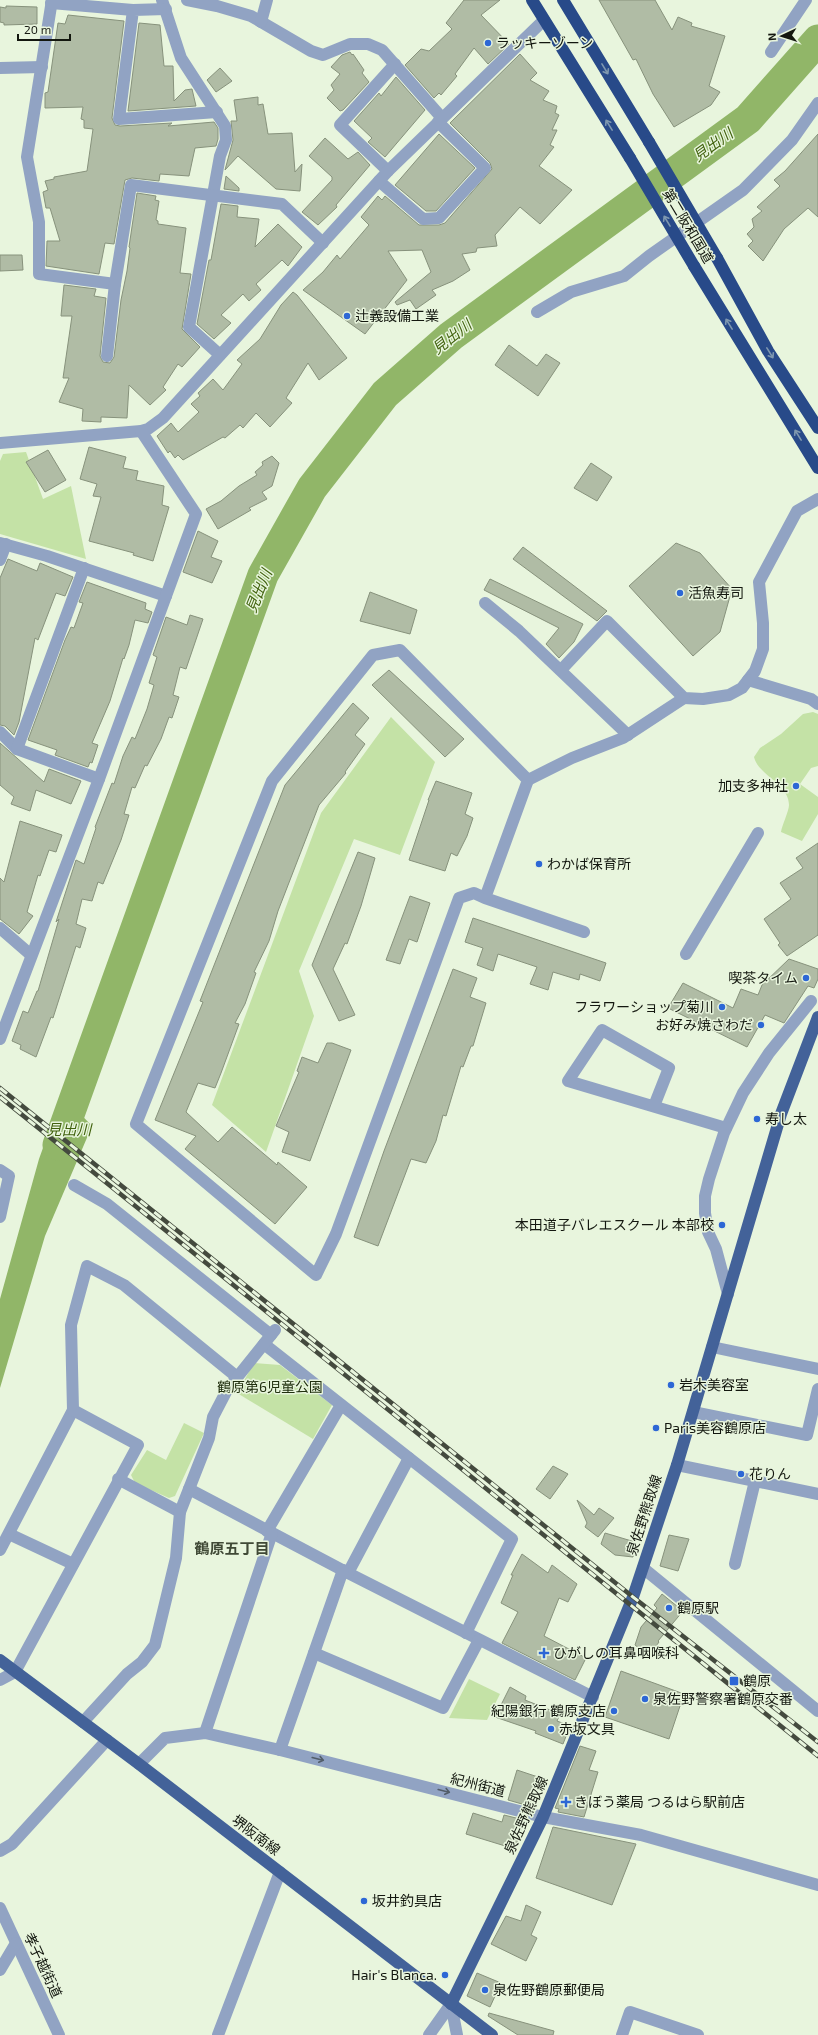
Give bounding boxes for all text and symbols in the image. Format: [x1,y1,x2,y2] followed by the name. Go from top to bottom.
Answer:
[18,16,70,42] scale bar
[762,16,802,56] north arrow
[24,22,51,36] text: 20 m
[765,32,778,41] text: N
[496,34,593,51] place label: ラッキーゾーン
[483,38,493,48] marker: ラッキーゾーン
[602,63,610,75] one-way arrow
[605,119,613,131] one-way arrow
[689,123,738,165] water label: 見出川
[660,185,717,266] street label: 第二阪和国道
[662,215,670,227] one-way arrow
[355,307,439,324] place label: 辻義設備工業
[342,311,352,321] marker: 辻義設備工業
[428,314,476,357] water label: 見出川
[725,318,733,330] one-way arrow
[766,347,774,358] one-way arrow
[793,429,802,440] one-way arrow
[241,565,276,615] water label: 見出川
[688,584,744,601] place label: 活魚寿司
[675,588,685,598] marker: 活魚寿司
[718,777,788,794] place label: 加支多神社
[791,781,801,791] marker: 加支多神社
[547,855,631,872] place label: わかば保育所
[534,859,544,869] marker: わかば保育所
[728,969,798,986] place label: 喫茶タイム
[801,973,811,983] marker: 喫茶タイム
[574,998,714,1015] place label: フラワーショップ菊川
[717,1002,727,1012] marker: フラワーショップ菊川
[655,1016,753,1033] place label: お好み焼さわだ
[756,1020,766,1030] marker: お好み焼さわだ
[765,1110,807,1127] place label: 寿し太
[752,1114,762,1124] marker: 寿し太
[46,1120,93,1138] water label: 見出川
[515,1216,714,1233] place label: 本田道子バレエスクール 本部校
[717,1220,727,1230] marker: 本田道子バレエスクール 本部校
[679,1376,749,1393] place label: 岩木美容室
[217,1378,323,1395] park label: 鶴原第6児童公園
[666,1380,676,1390] marker: 岩木美容室
[664,1419,766,1436] place label: Paris美容鶴原店
[651,1423,661,1433] marker: Paris美容鶴原店
[749,1465,791,1482] place label: 花りん
[736,1469,746,1479] marker: 花りん
[622,1472,665,1557] street label: 泉佐野熊取線
[194,1539,270,1557] district label: 鶴原五丁目
[677,1599,719,1616] place label: 鶴原駅
[664,1603,674,1613] marker: 鶴原駅
[553,1644,679,1661] place label: ひがしの耳鼻咽喉科
[538,1647,550,1659] marker: ひがしの耳鼻咽喉科
[743,1672,771,1689] place label: 鶴原
[728,1675,740,1687] marker: 鶴原
[653,1690,793,1707] place label: 泉佐野警察署鶴原交番
[640,1694,650,1704] marker: 泉佐野警察署鶴原交番
[491,1702,606,1719] place label: 紀陽銀行 鶴原支店
[609,1706,619,1716] marker: 紀陽銀行 鶴原支店
[559,1720,615,1737] place label: 赤坂文具
[546,1724,556,1734] marker: 赤坂文具
[311,1756,324,1764] one-way arrow
[449,1769,507,1800] street label: 紀州街道
[500,1773,551,1856] street label: 泉佐野熊取線
[437,1788,450,1796] one-way arrow
[574,1793,745,1810] place label: きぼう薬局 つるはら駅前店
[561,1797,571,1807] marker: きぼう薬局 つるはら駅前店
[229,1811,284,1858] street label: 堺阪南線
[372,1892,442,1909] place label: 坂井釣具店
[359,1896,369,1906] marker: 坂井釣具店
[21,1929,66,2000] street label: 孝子越街道
[351,1966,437,1983] place label: Hair's Blanca.
[440,1970,450,1980] marker: Hair's Blanca.
[493,1981,605,1998] place label: 泉佐野鶴原郵便局
[480,1985,490,1995] marker: 泉佐野鶴原郵便局

